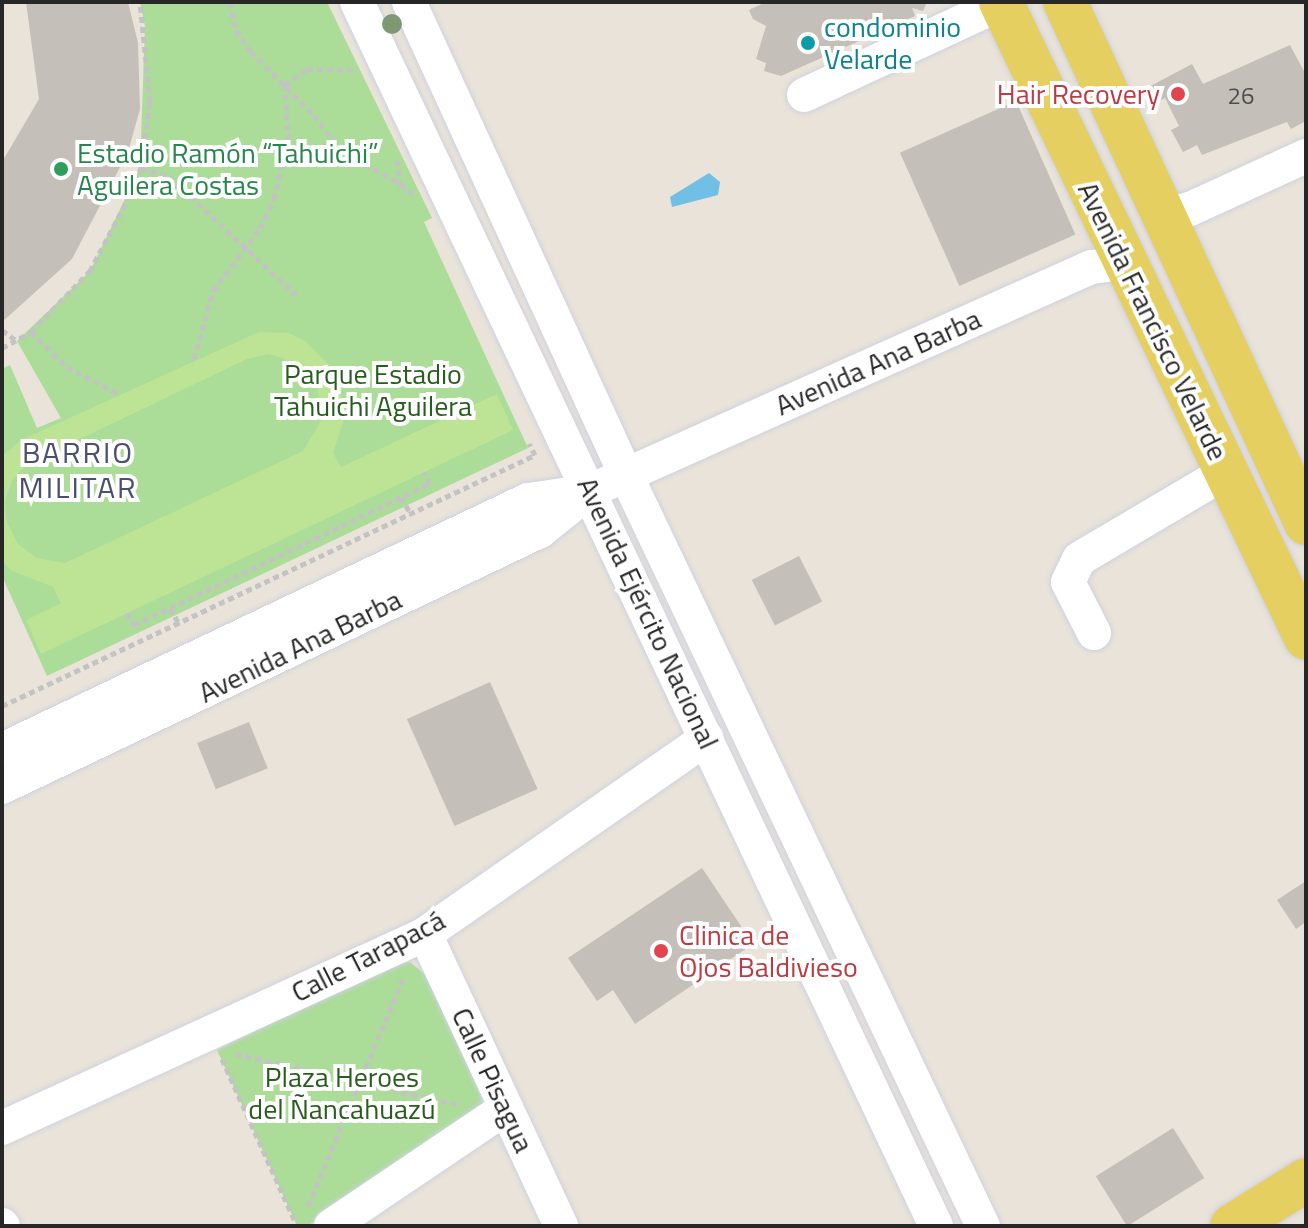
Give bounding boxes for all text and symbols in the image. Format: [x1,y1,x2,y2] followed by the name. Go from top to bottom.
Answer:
[824,10,961,76] place label: condominio Velarde
[799,34,817,52] marker: condominio Velarde
[997,77,1160,111] place label: Hair Recovery
[1228,82,1254,110] house number: 26
[1167,83,1189,105] marker: Hair Recovery
[77,136,379,202] place label: Estadio Ramón “Tahuichi” Aguilera Costas
[52,160,70,178] marker: Estadio Ramón “Tahuichi” Aguilera Costas
[1071,176,1235,466] street label: Avenida Francisco Velarde
[770,302,986,422] street label: Avenida Ana Barba
[274,357,472,423] park label: Parque Estadio Tahuichi Aguilera
[18,434,138,504] district label: BARRIO MILITAR
[570,472,726,754] street label: Avenida Ejército Nacional
[193,582,407,710] street label: Avenida Ana Barba
[286,903,450,1009] street label: Calle Tarapacá
[679,918,858,984] place label: Clinica de Ojos Baldivieso
[650,940,672,962] marker: Clinica de Ojos Baldivieso
[445,1002,541,1158] street label: Calle Pisagua
[248,1060,436,1126] park label: Plaza Heroes del Ñancahuazú

